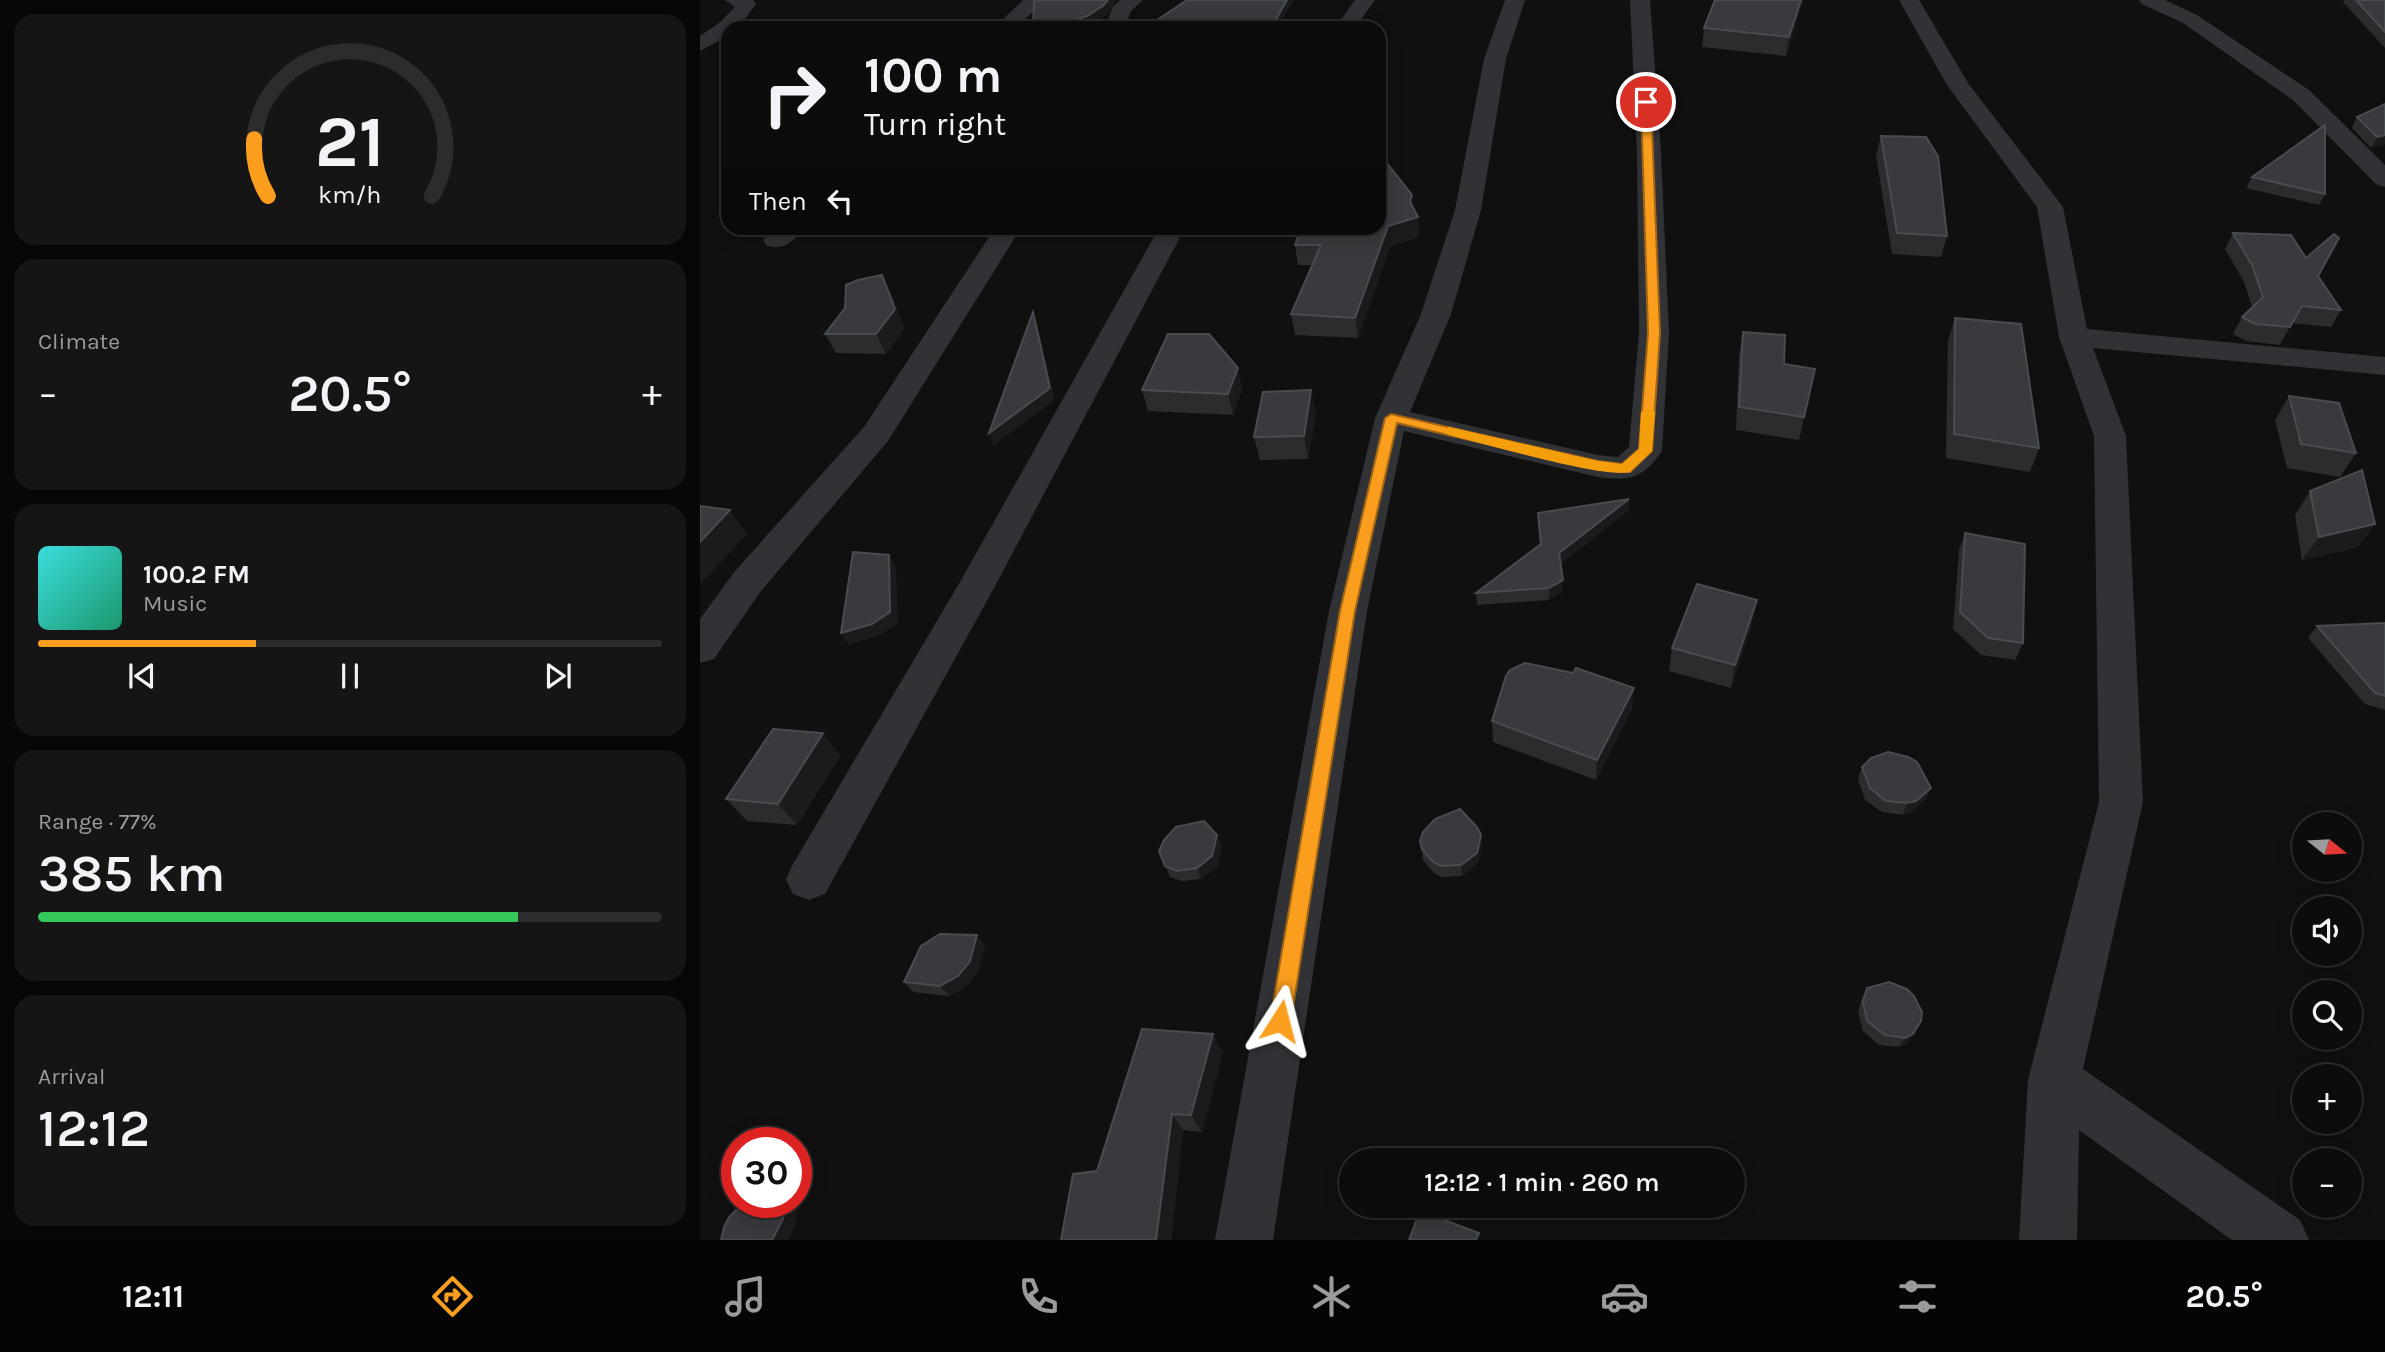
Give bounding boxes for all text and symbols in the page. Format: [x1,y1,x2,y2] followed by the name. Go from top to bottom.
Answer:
[864,47,1002,104] text: 100 m
[749,49,840,140] icon: right
[1616,72,1676,132] pin
[1627,83,1665,121] icon: arrive
[315,99,385,184] text: 21
[864,106,1006,143] text: Turn right
[318,179,382,208] text: km/h
[821,182,859,220] icon: left
[749,186,807,217] text: Then
[38,328,120,355] text: Climate
[288,363,412,424] text: 20.5°
[38,371,58,416] text: −
[642,371,662,416] text: +
[143,559,250,590] text: 100.2 FM
[143,590,207,617] text: Music
[123,657,161,695] icon: previous
[331,657,369,695] icon: pause
[539,657,577,695] icon: next
[38,808,157,835] text: Range · 77%
[2292,812,2362,882] north arrow
[2292,812,2362,1218] map controls
[38,843,226,904] text: 385 km
[2292,896,2362,966] button: sound
[2292,980,2362,1050] button: search
[1243,984,1317,1058] position arrow
[38,1063,105,1090] text: Arrival
[2292,1064,2362,1134] button: +
[38,1098,150,1159] text: 12:12
[721,1127,812,1218] speed limit sign: 30
[2292,1148,2362,1218] button: −
[1424,1167,1660,1198] text: 12:12 · 1 min · 260 m
[428,1272,477,1321] icon: directions
[721,1272,770,1321] icon: music
[1014,1272,1063,1321] icon: phone
[1307,1272,1356,1321] icon: climate
[1600,1272,1649,1321] icon: car
[1893,1272,1942,1321] icon: filters
[122,1278,184,1315] text: 12:11
[2185,1278,2263,1315] text: 20.5°

